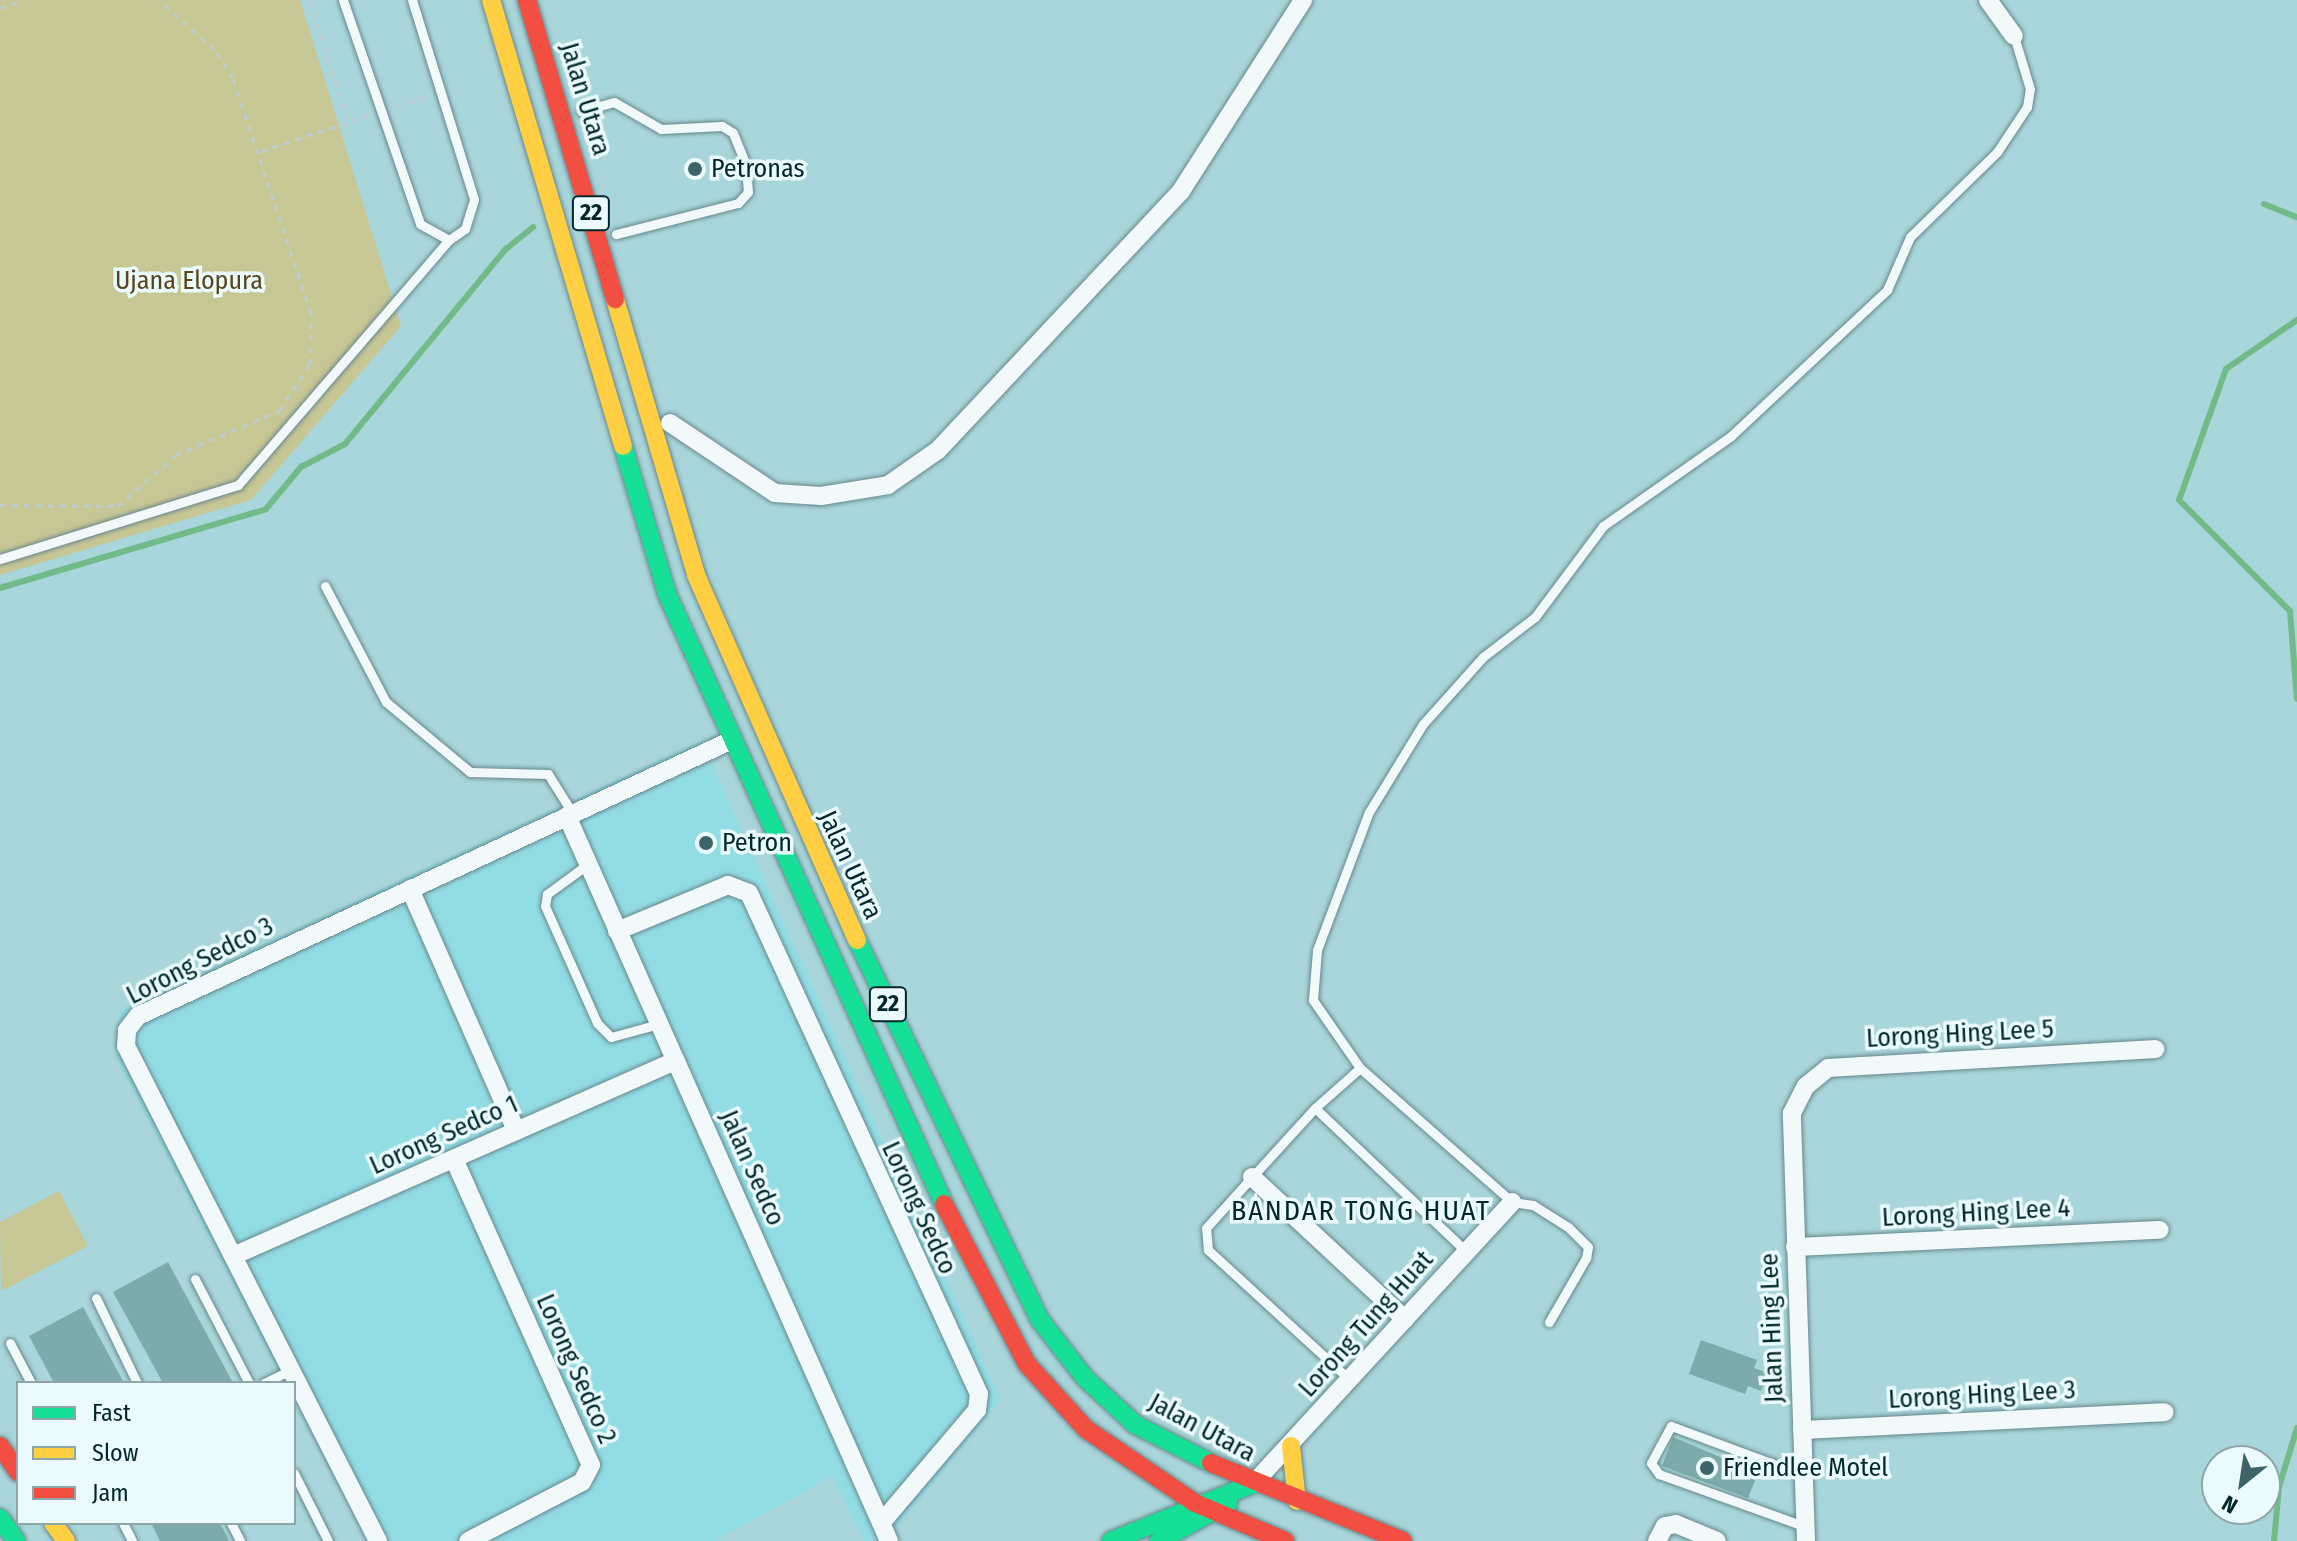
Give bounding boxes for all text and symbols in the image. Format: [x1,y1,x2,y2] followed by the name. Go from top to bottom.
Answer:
[553,39,617,159] street label: Jalan Utara
[711,153,805,185] place label: Petronas
[686,160,704,178] marker: Petronas
[571,193,611,233] road number: 22
[115,265,263,297] park label: Ujana Elopura
[811,806,889,924] street label: Jalan Utara
[722,827,792,859] place label: Petron
[697,834,715,852] marker: Petron
[121,911,279,1011] street label: Lorong Sedco 3
[868,984,908,1024] road number: 22
[1865,1014,2055,1054] street label: Lorong Hing Lee 5
[365,1088,523,1182] street label: Lorong Sedco 1
[713,1106,791,1230] street label: Jalan Sedco
[875,1137,963,1279] street label: Lorong Sedco
[1881,1192,2071,1234] street label: Lorong Hing Lee 4
[1231,1194,1491,1228] district label: BANDAR TONG HUAT
[1292,1244,1440,1404] street label: Lorong Tung Huat
[1754,1253,1790,1403] street label: Jalan Hing Lee
[529,1289,623,1449] street label: Lorong Sedco 2
[1888,1375,2076,1415] street label: Lorong Hing Lee 3
[16,1381,296,1525] legend
[1143,1387,1261,1469] street label: Jalan Utara
[92,1399,131,1427] text: Fast
[92,1439,138,1467] text: Slow
[2201,1445,2281,1525] north arrow
[1723,1452,1888,1484] place label: Friendlee Motel
[1698,1459,1716,1477] marker: Friendlee Motel
[92,1479,129,1507] text: Jam
[2217,1489,2242,1519] text: N

